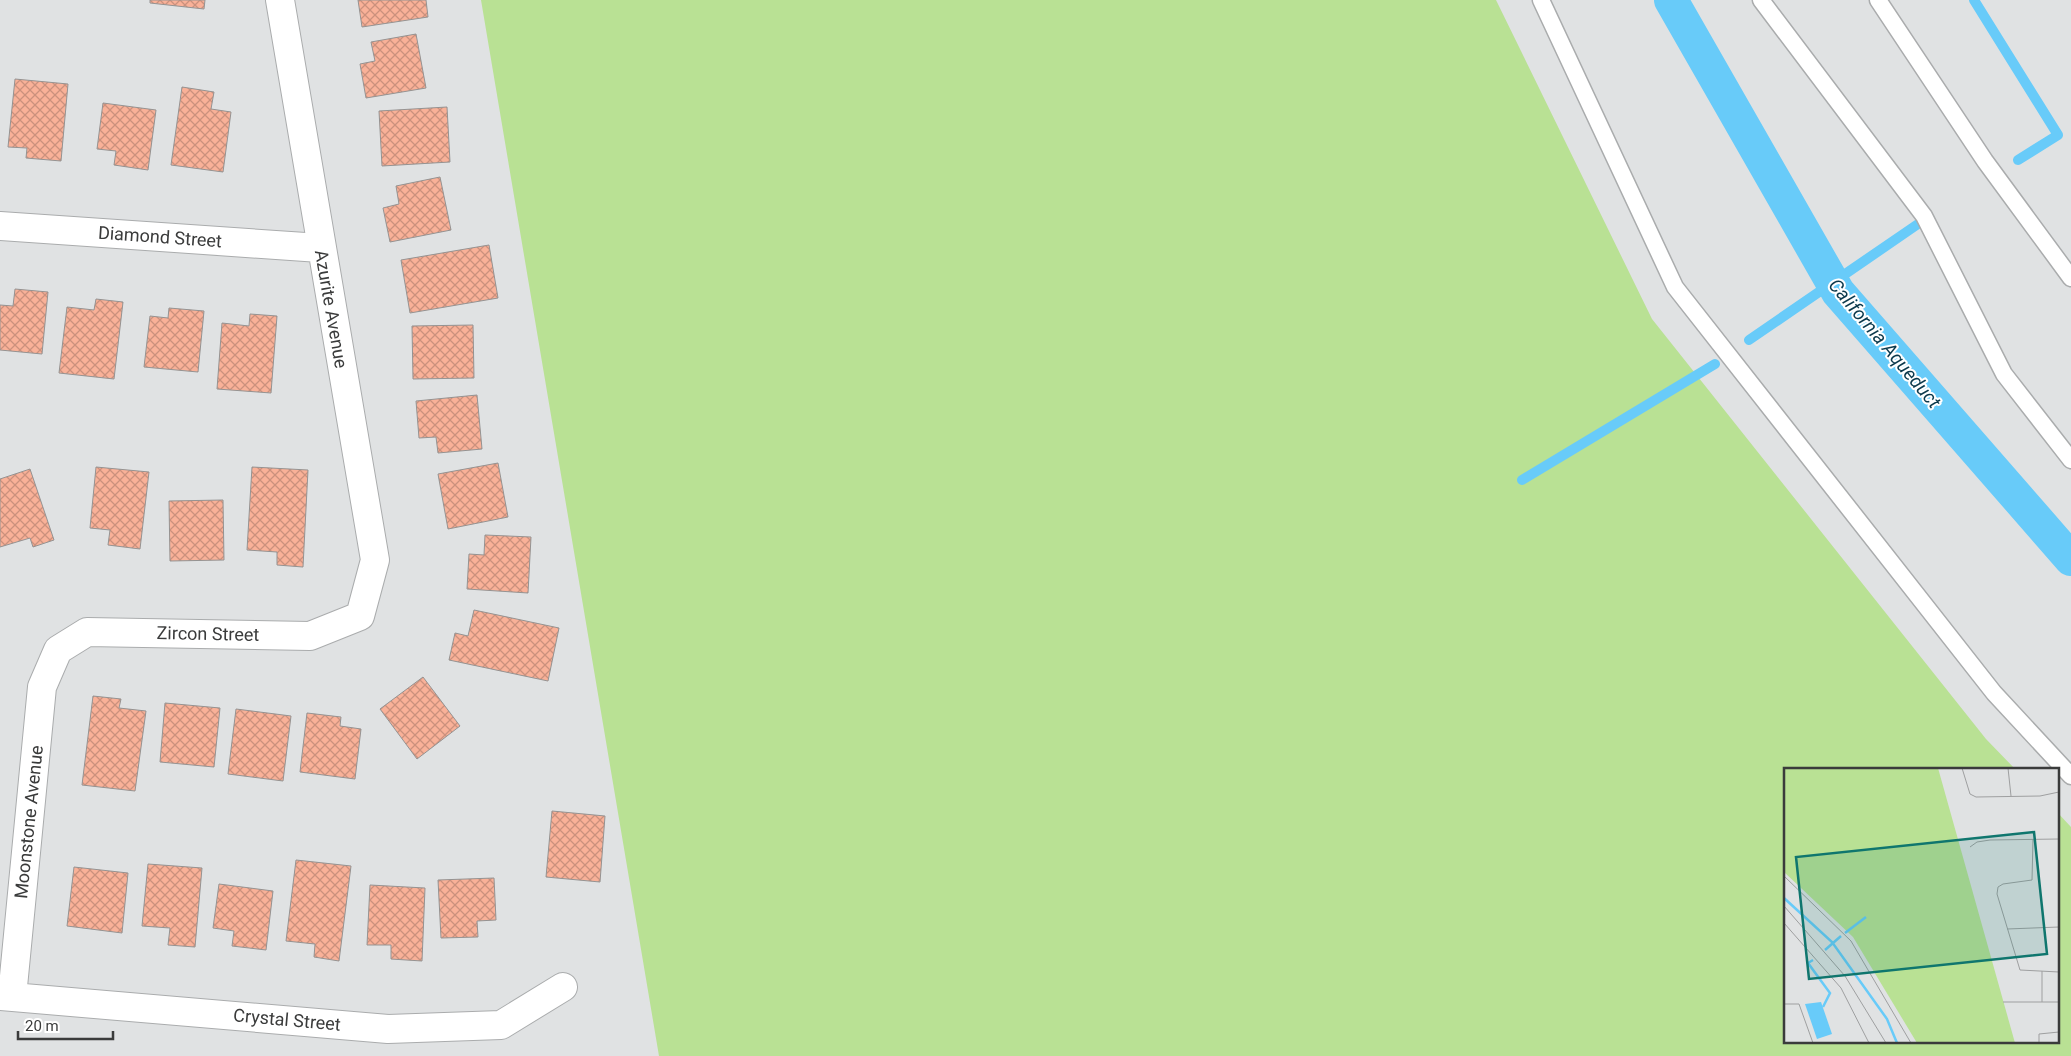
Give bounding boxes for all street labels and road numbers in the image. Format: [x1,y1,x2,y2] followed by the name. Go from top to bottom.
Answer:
[97,222,223,251] street label: Diamond Street
[311,248,352,370] street label: Azurite Avenue
[156,622,260,645] street label: Zircon Street
[10,744,47,900] street label: Moonstone Avenue
[232,1004,342,1035] street label: Crystal Street

